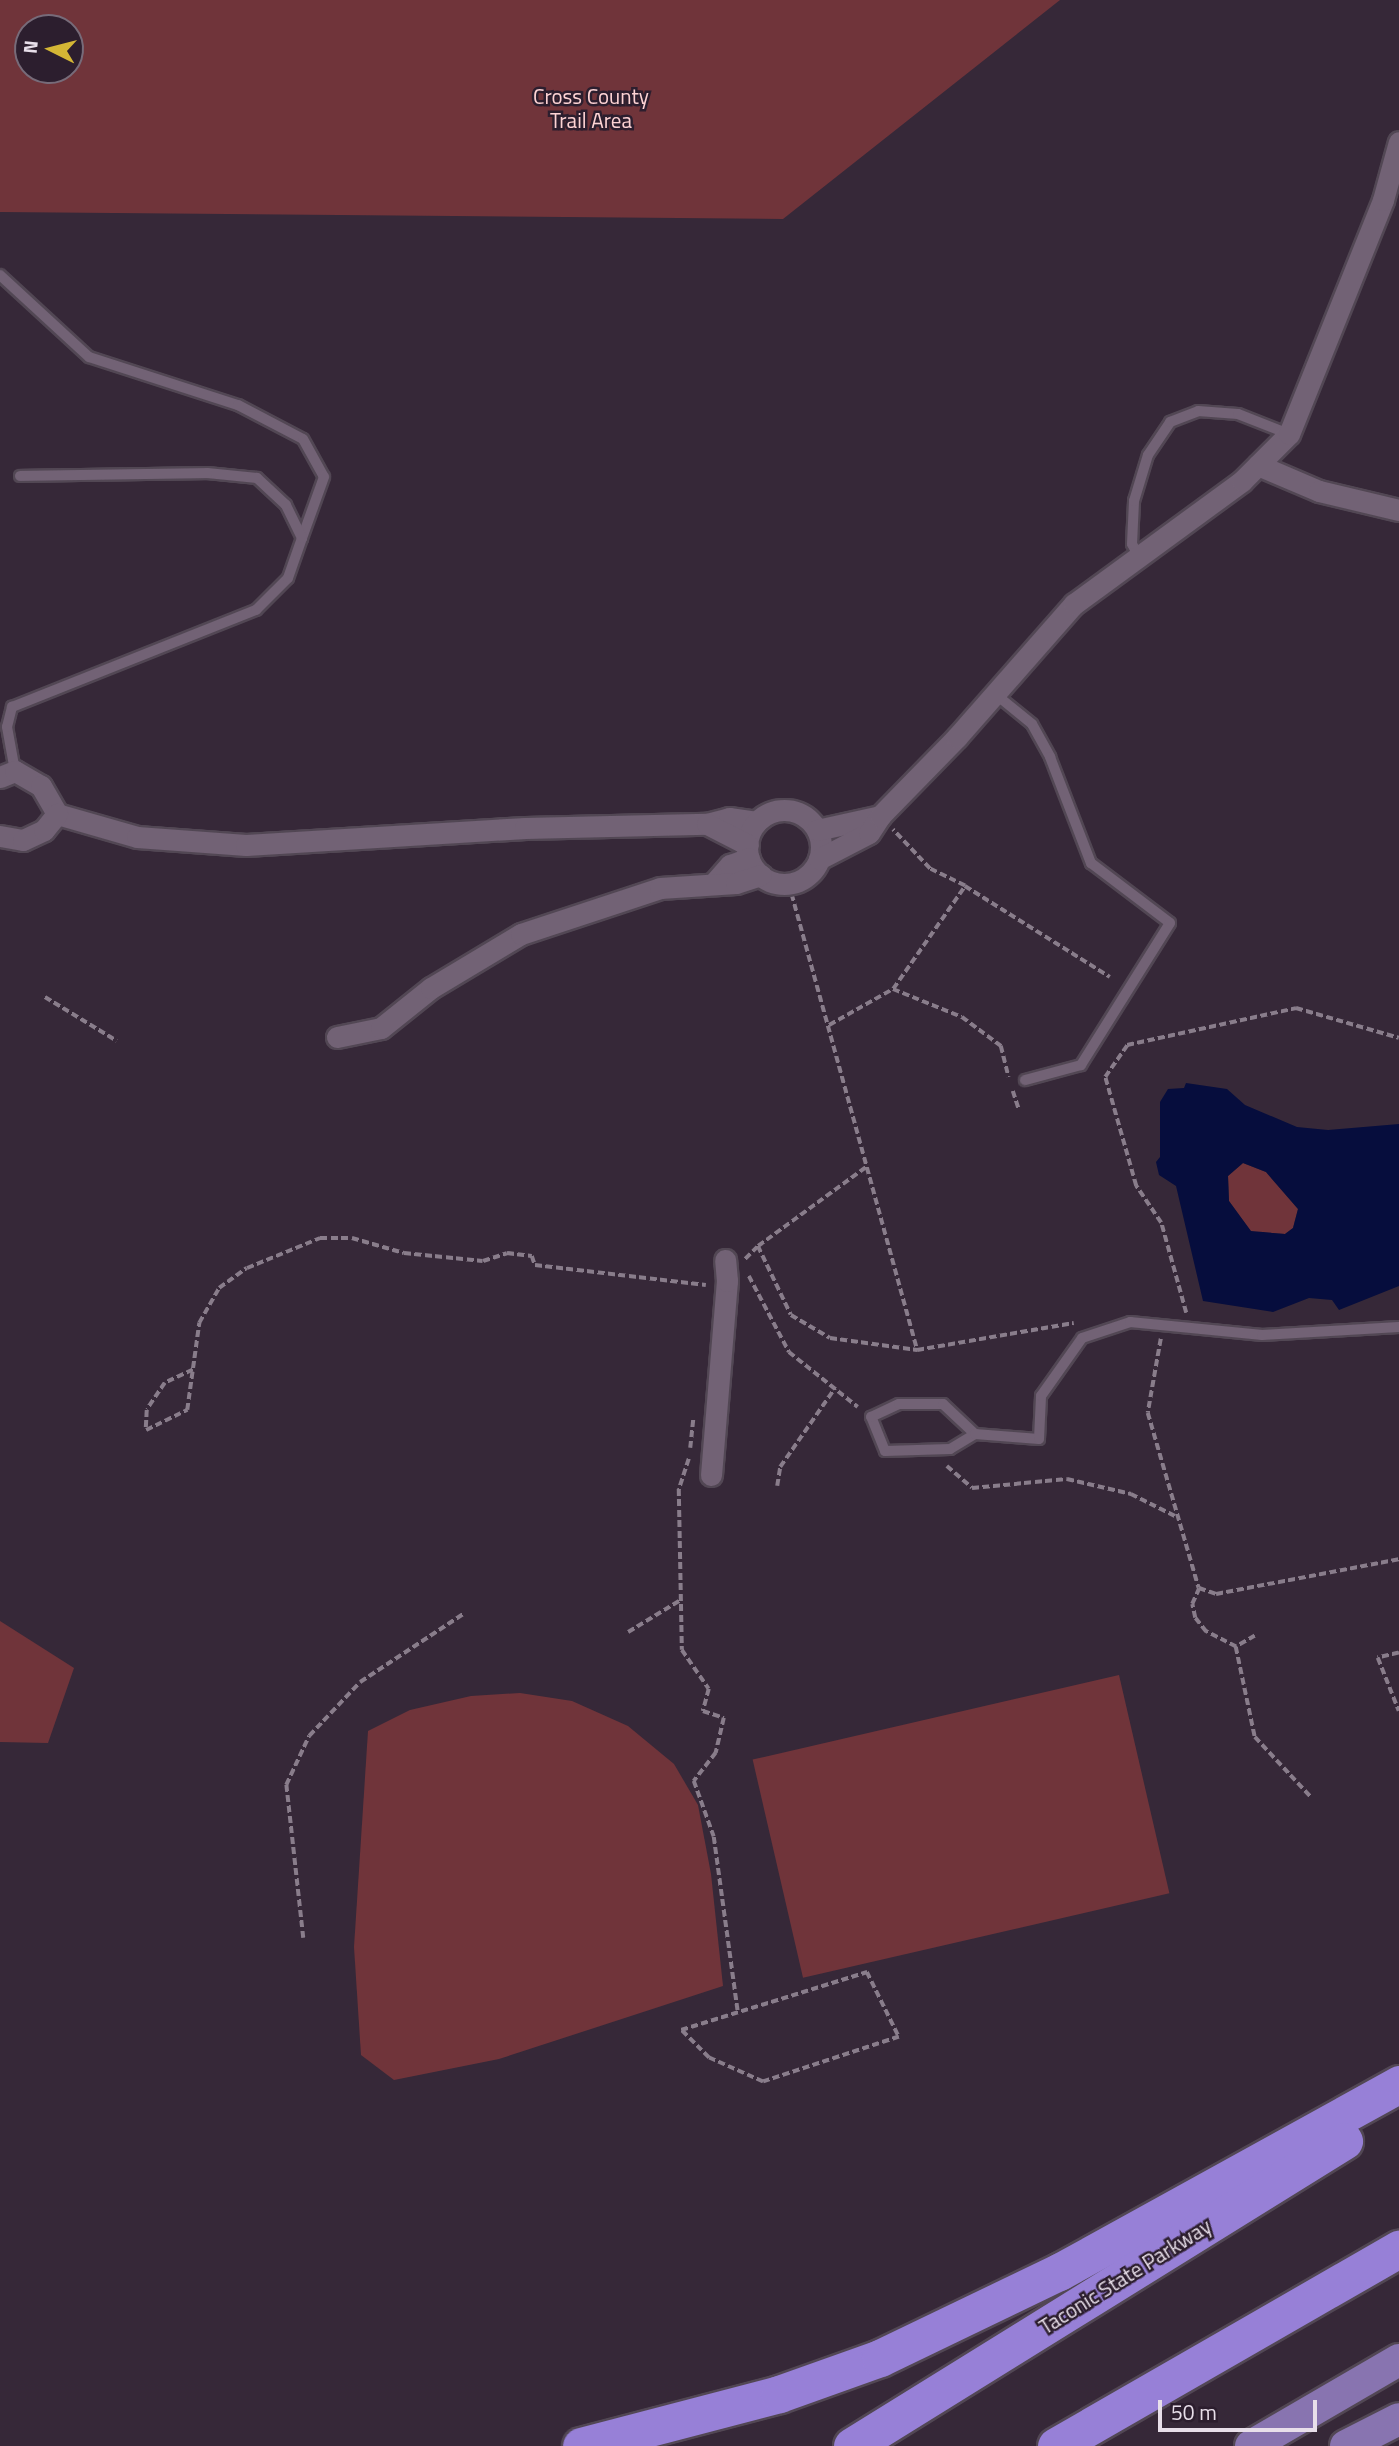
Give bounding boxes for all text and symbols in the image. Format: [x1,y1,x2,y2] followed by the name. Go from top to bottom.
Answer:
[14,14,84,84] north arrow
[14,39,45,55] text: N
[533,83,649,133] park label: Cross County Trail Area
[1034,2213,1216,2339] street label: Taconic State Parkway
[1161,2386,1320,2430] scale bar
[1171,2396,1217,2428] text: 50 m

